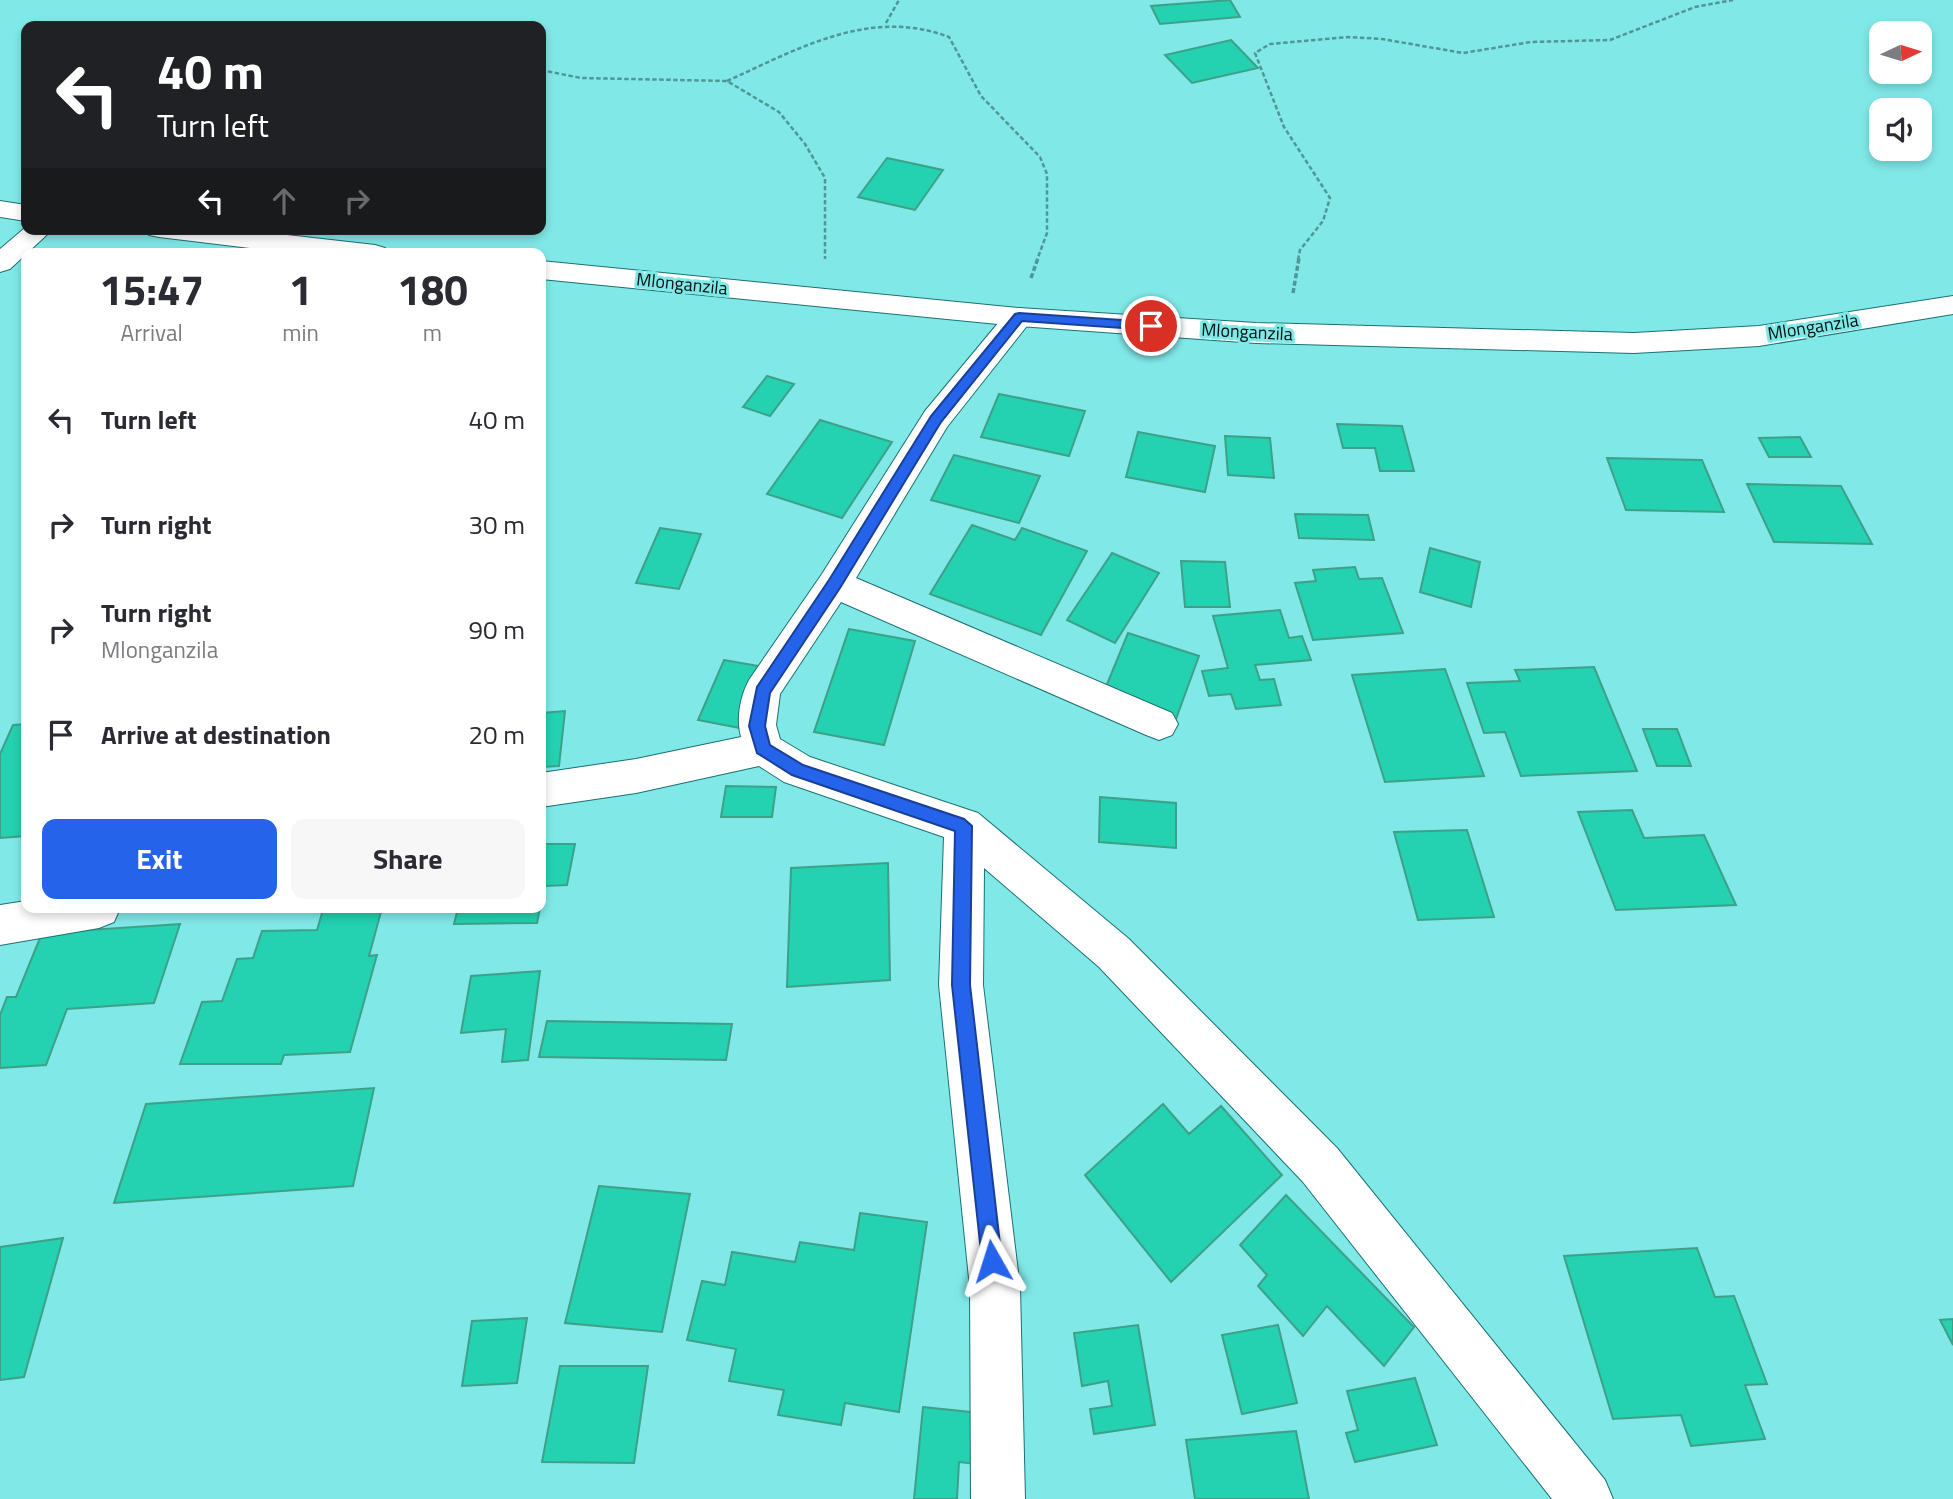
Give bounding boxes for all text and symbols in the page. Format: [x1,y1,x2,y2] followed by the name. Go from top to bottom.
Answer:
[1869,21,1932,84] north arrow
[1869,21,1932,161] map controls
[157,33,264,108] text: 40 m
[42,49,133,140] icon: left
[1869,98,1932,161] button: sound
[157,101,269,149] text: Turn left
[192,182,230,220] icon: left
[265,182,303,220] icon: ahead
[338,182,376,220] icon: right
[99,257,204,321] text: 15:47
[289,257,312,321] text: 1
[397,257,468,321] text: 180
[635,265,729,302] street label: Mlonganzila
[1121,296,1181,356] pin
[1766,306,1860,347] street label: Mlonganzila
[1132,307,1170,345] icon: arrive
[120,315,183,350] text: Arrival
[282,315,319,350] text: min
[423,315,442,350] text: m
[1201,316,1294,347] street label: Mlonganzila
[101,400,196,439] text: Turn left
[468,400,525,439] text: 40 m
[42,401,80,439] icon: left
[101,505,212,544] text: Turn right
[468,505,525,544] text: 30 m
[42,506,80,544] icon: right
[101,593,212,632] text: Turn right
[468,610,525,649] text: 90 m
[42,611,80,649] icon: right
[101,632,218,667] text: Mlonganzila
[101,715,331,754] text: Arrive at destination
[468,715,525,754] text: 20 m
[42,716,80,754] icon: arrive
[42,819,277,899] button: Exit
[291,819,525,899] button: Share
[955,1224,1029,1298] position arrow

